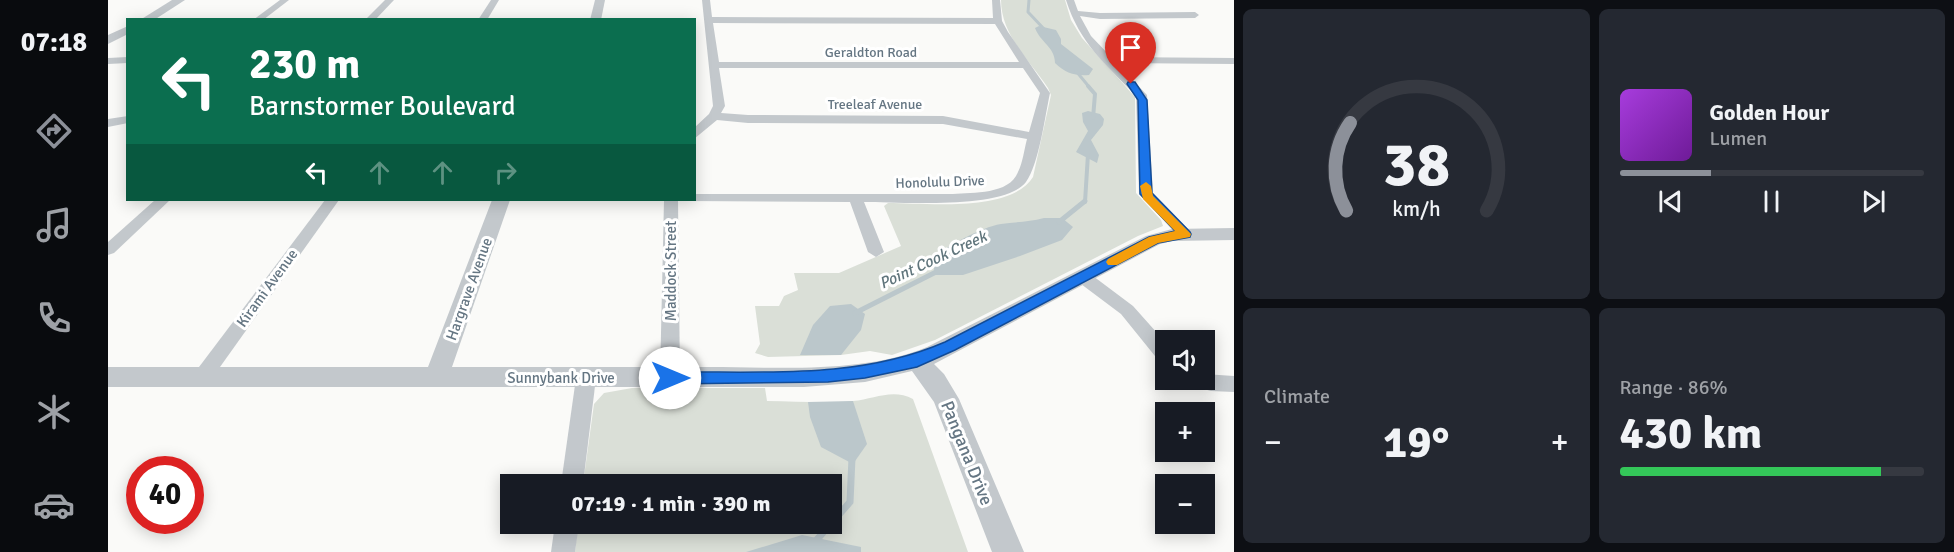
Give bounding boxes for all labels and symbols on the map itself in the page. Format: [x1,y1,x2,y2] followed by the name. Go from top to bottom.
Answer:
[1105,22,1156,84] pin
[825,44,917,61] street label: Geraldton Road
[828,96,922,113] street label: Treeleaf Avenue
[895,172,985,192] street label: Honolulu Drive
[662,221,680,321] street label: Maddock Street
[876,226,992,294] water label: Point Cook Creek
[442,235,496,343] street label: Hargrave Avenue
[233,245,301,331] street label: Kirami Avenue
[638,346,702,410] position arrow
[507,369,615,387] street label: Sunnybank Drive
[936,398,998,508] street label: Pangana Drive
[126,456,204,534] speed limit sign: 40

